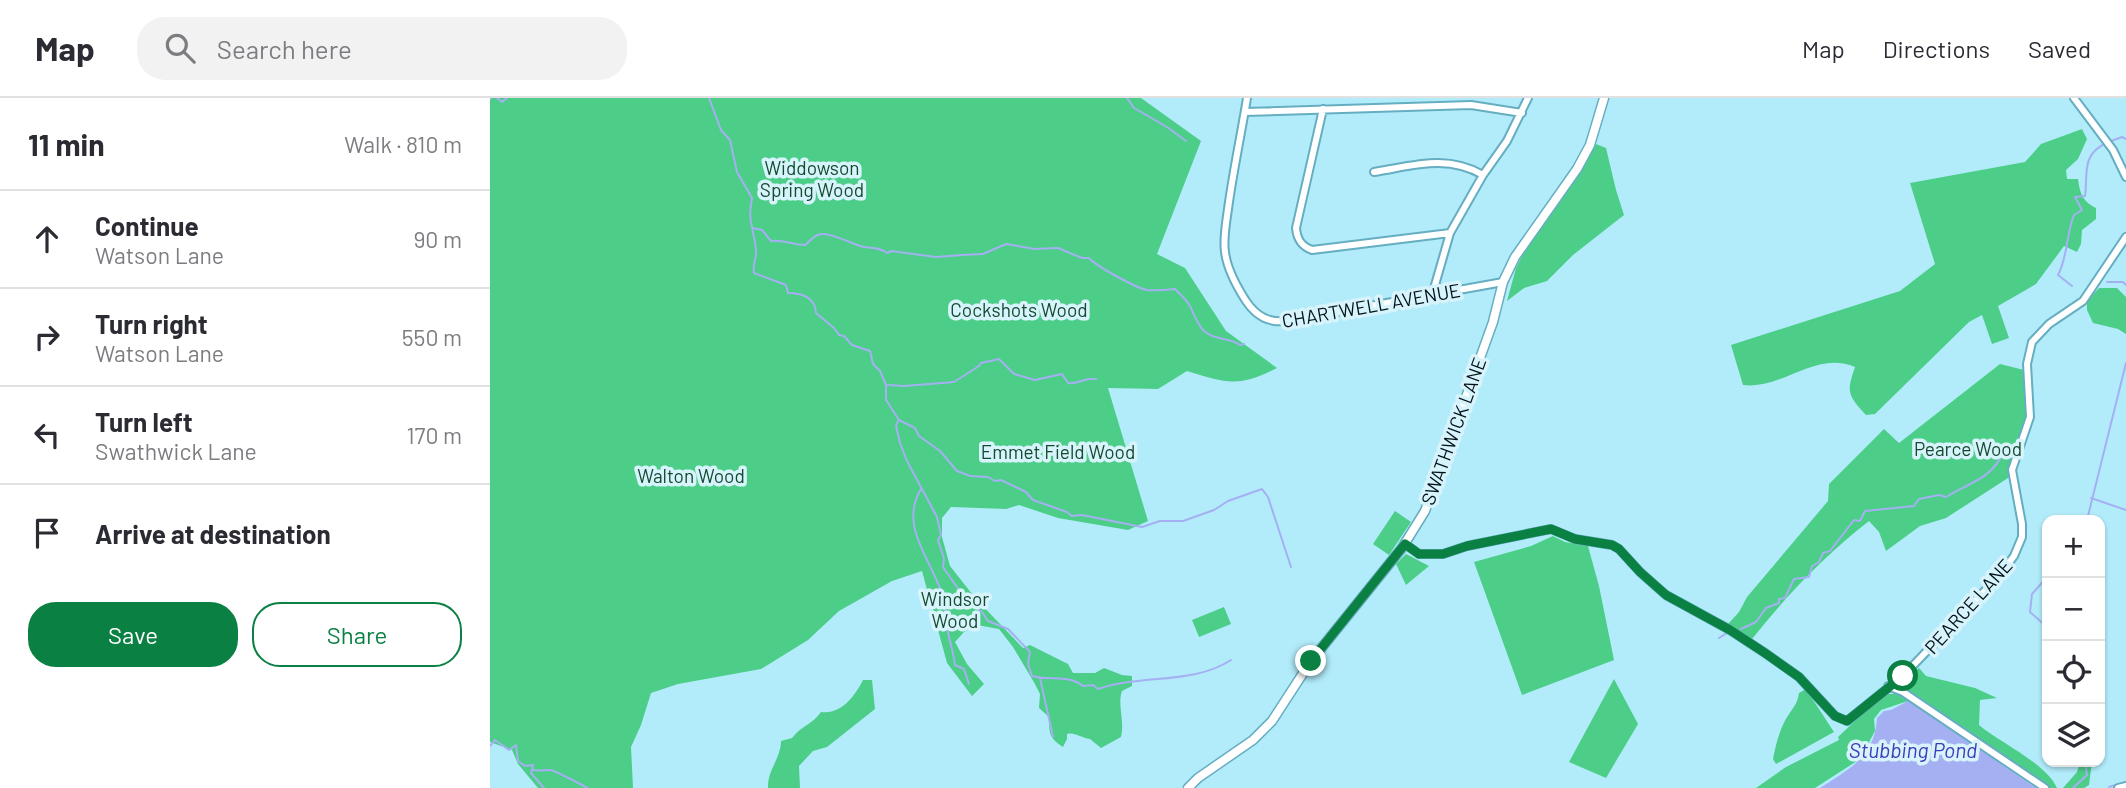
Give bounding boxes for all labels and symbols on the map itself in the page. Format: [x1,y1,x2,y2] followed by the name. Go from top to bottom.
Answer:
[760,156,864,201] park label: Widdowson Spring Wood
[1280,278,1462,332] street label: CHARTWELL AVENUE
[950,298,1088,321] park label: Cockshots Wood
[1416,354,1490,508] street label: SWATHWICK LANE
[1914,437,2022,460] park label: Pearce Wood
[981,440,1135,463] park label: Emmet Field Wood
[637,464,745,487] park label: Walton Wood
[1919,554,2017,658] street label: PEARCE LANE
[921,587,989,632] park label: Windsor Wood
[1295,645,1326,676] route end
[1887,660,1918,691] route start
[1849,737,1977,762] water label: Stubbing Pond

